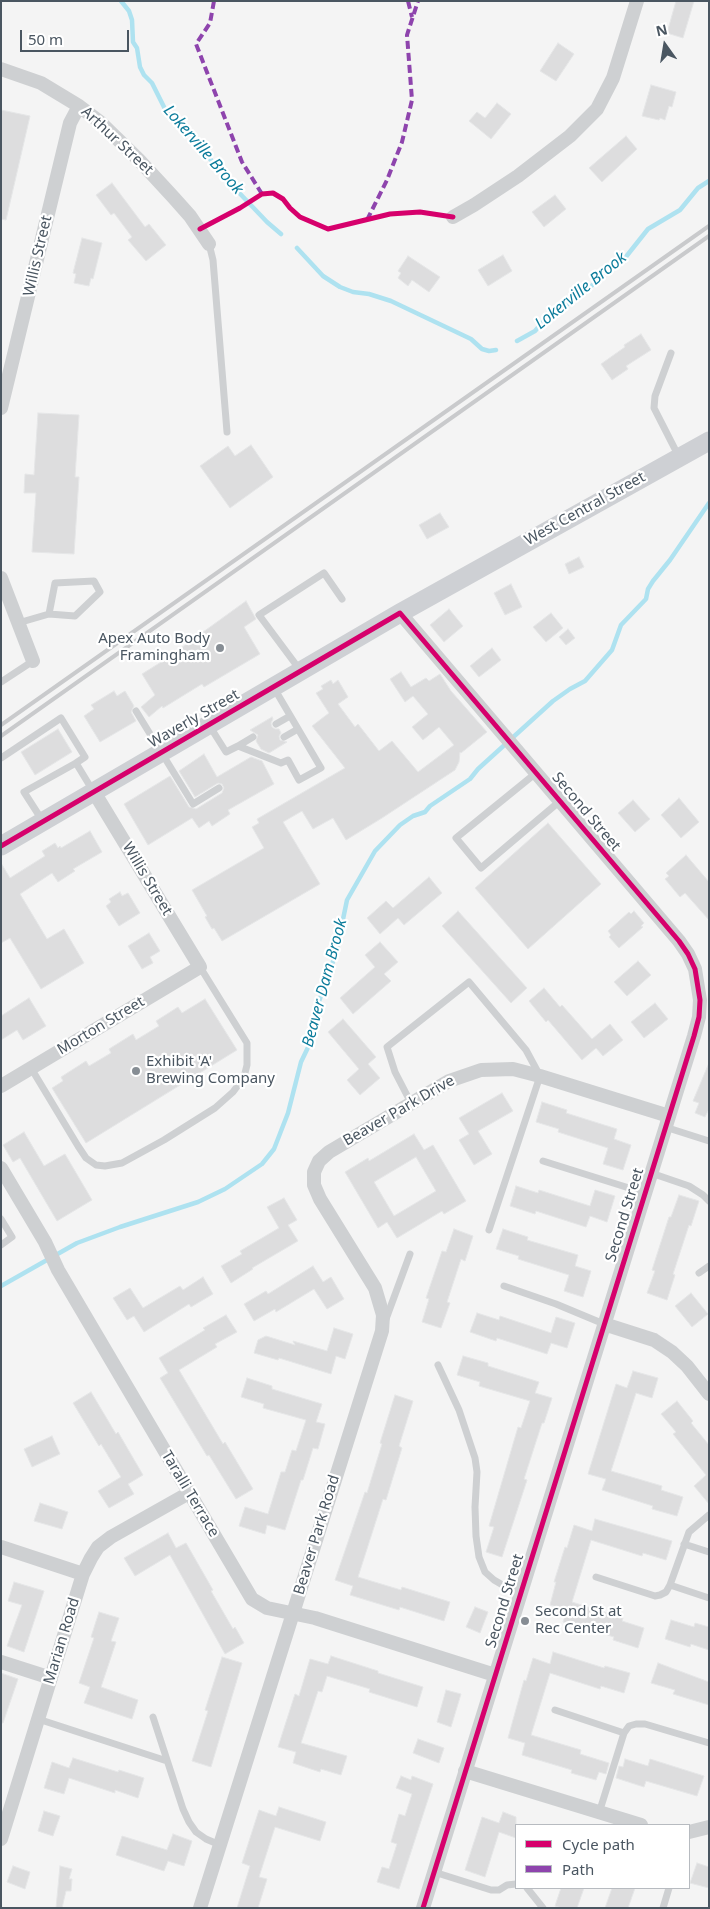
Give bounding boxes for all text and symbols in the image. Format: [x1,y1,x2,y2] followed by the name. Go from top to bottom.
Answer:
[654,19,669,40] text: N
[22,20,131,52] scale bar
[640,20,690,70] north arrow
[28,29,63,49] text: 50 m
[159,101,247,199] water label: Lokerville Brook
[77,103,157,179] street label: Arthur Street
[20,214,56,298] street label: Willis Street
[531,248,631,334] water label: Lokerville Brook
[522,468,648,550] street label: West Central Street
[98,630,210,665] place label: Apex Auto Body Framingham
[214,642,226,654] marker: Apex Auto Body Framingham
[145,686,243,752] street label: Waverly Street
[548,769,624,855] street label: Second Street
[118,839,176,919] street label: Willis Street
[299,917,351,1049] water label: Beaver Dam Brook
[54,993,148,1059] street label: Morton Street
[146,1053,275,1088] place label: Exhibit 'A' Brewing Company
[130,1065,142,1077] marker: Exhibit 'A' Brewing Company
[340,1072,458,1150] street label: Beaver Park Drive
[602,1166,648,1264] street label: Second Street
[157,1448,223,1540] street label: Taralli Terrace
[290,1473,344,1597] street label: Beaver Park Road
[482,1552,528,1650] street label: Second Street
[40,1595,84,1687] street label: Marian Road
[535,1603,622,1638] place label: Second St at Rec Center
[519,1615,531,1627] marker: Second St at Rec Center
[515,1824,690,1889] legend
[562,1834,635,1854] text: Cycle path
[562,1859,594,1879] text: Path

